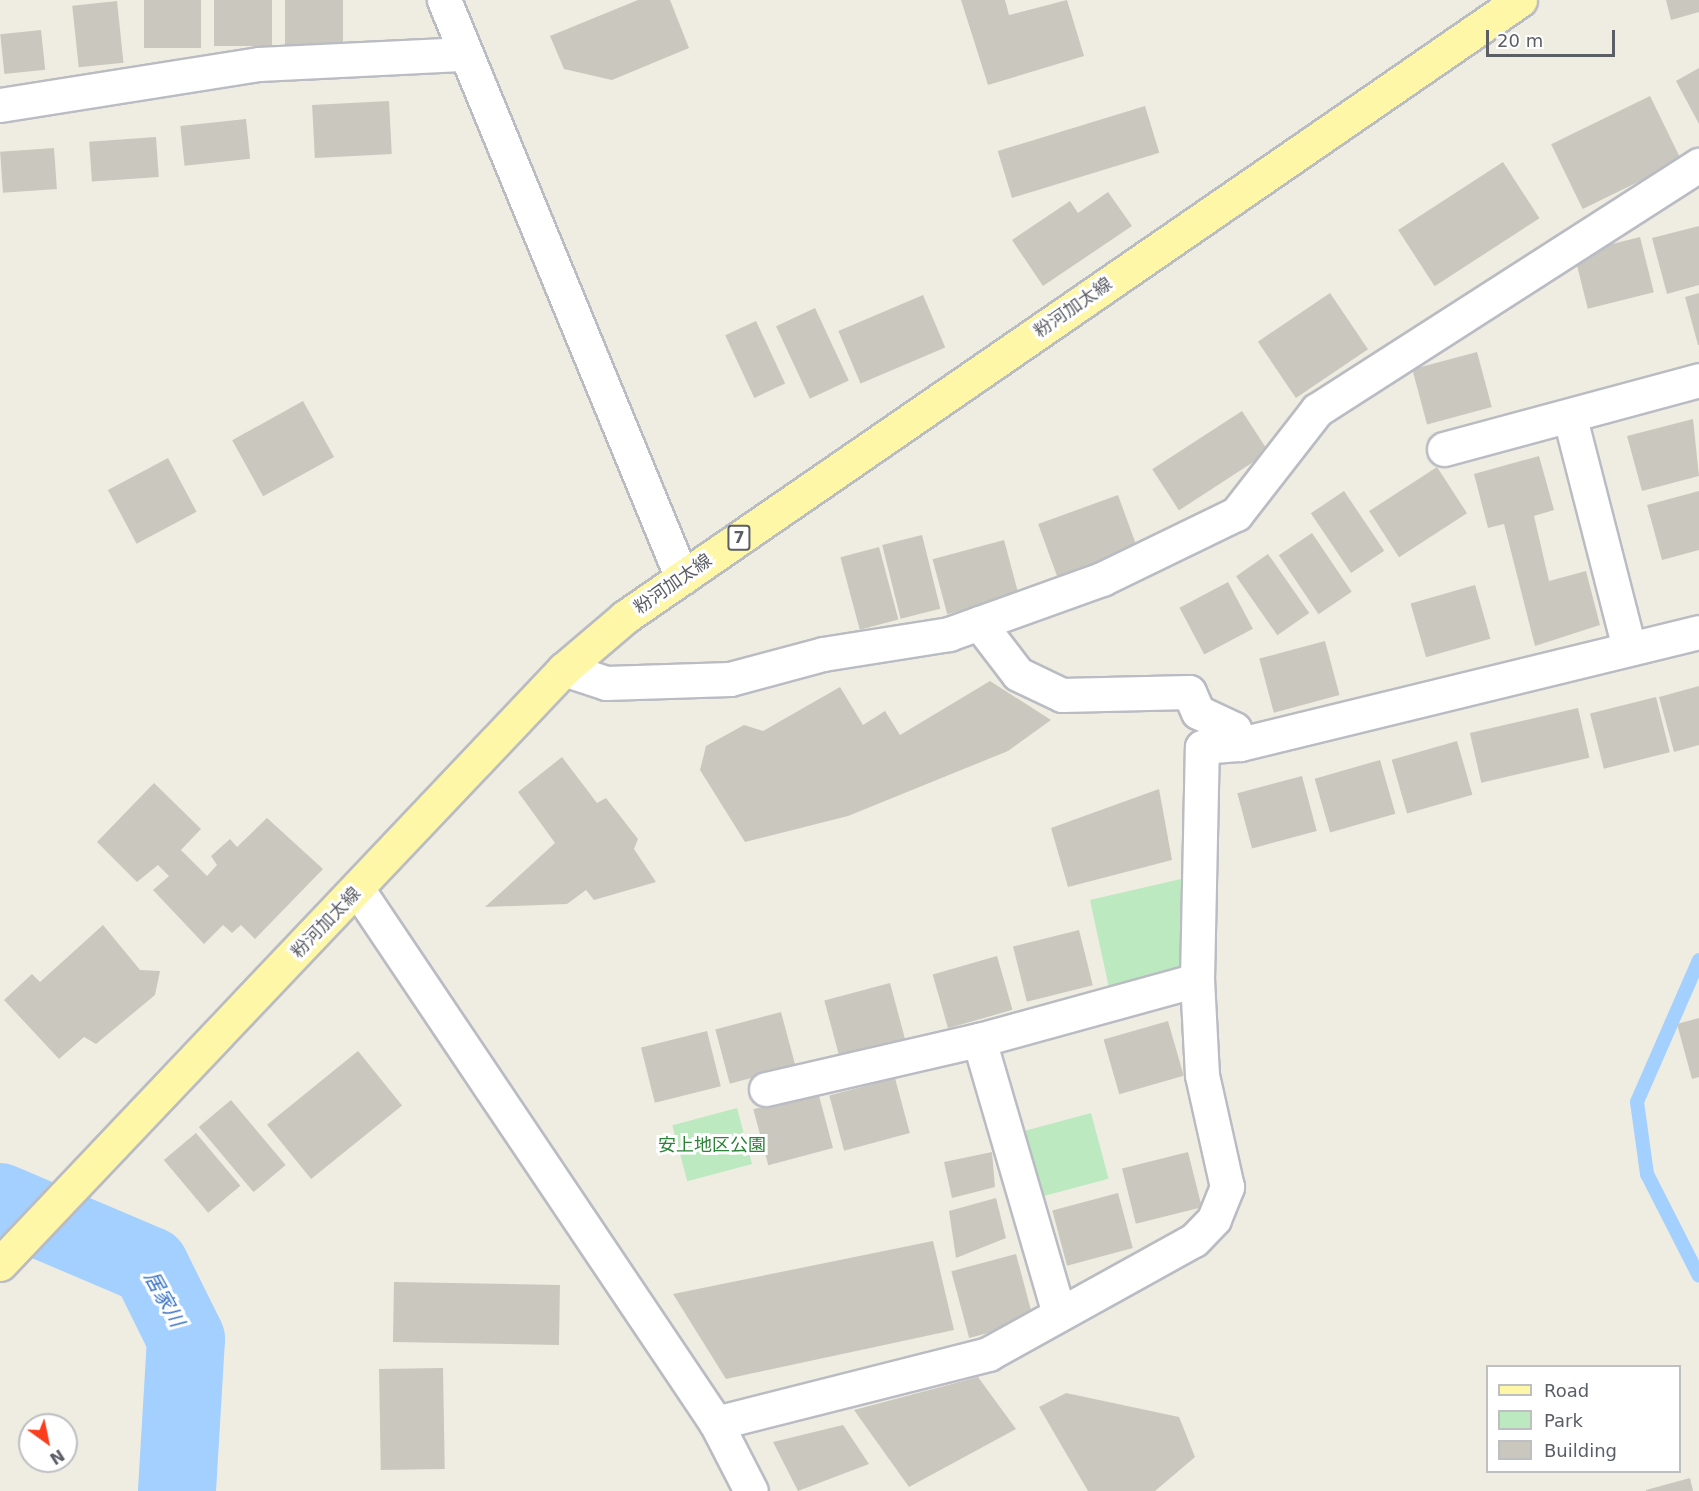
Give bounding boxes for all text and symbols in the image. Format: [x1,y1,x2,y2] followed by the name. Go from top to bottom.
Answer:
[1489,18,1618,56] scale bar
[1497,30,1543,51] text: 20 m
[1030,273,1116,343] street label: 粉河加太線
[727,525,751,551] road number: 7
[630,549,716,619] street label: 粉河加太線
[287,883,365,963] street label: 粉河加太線
[658,1134,766,1156] park label: 安上地区公園
[139,1267,189,1331] water label: 居家川
[1486,1365,1681,1473] legend
[1544,1380,1589,1401] text: Road
[1544,1410,1583,1431] text: Park
[18,1413,78,1473] north arrow
[1544,1440,1617,1461] text: Building
[46,1445,68,1468] text: N

